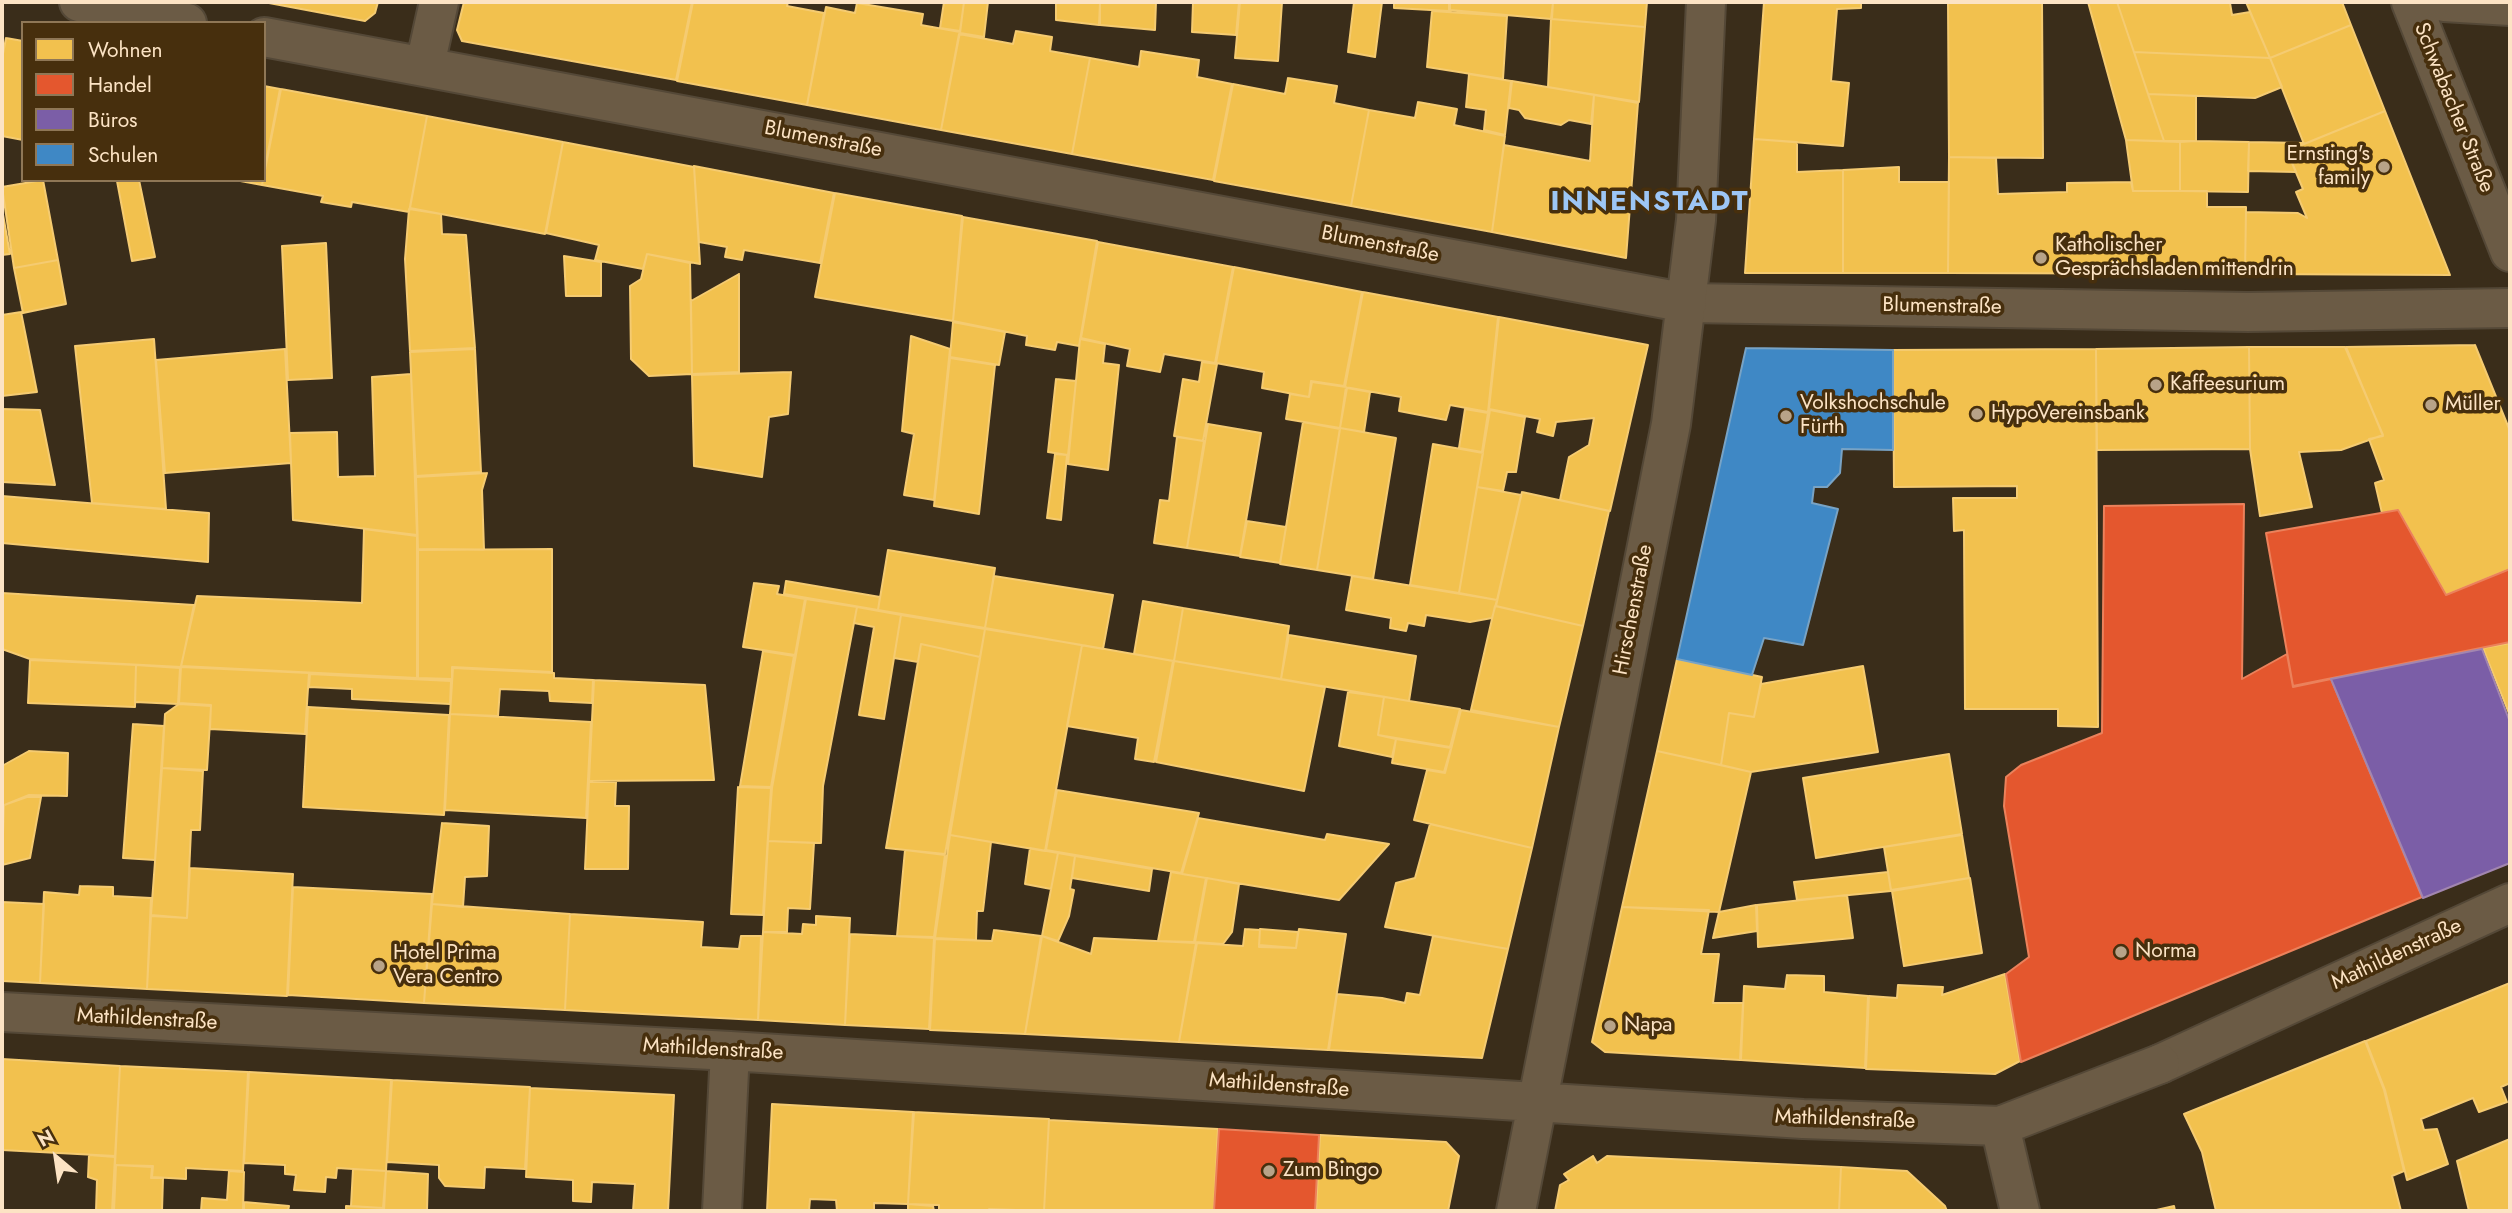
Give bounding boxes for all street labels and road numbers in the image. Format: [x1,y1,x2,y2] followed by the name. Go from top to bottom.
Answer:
[2407,19,2499,197] street label: Schwabacher Straße
[762,116,884,164] street label: Blumenstraße
[1319,221,1441,269] street label: Blumenstraße
[1882,293,2002,321] street label: Blumenstraße
[1609,543,1659,677] street label: Hirschenstraße
[2328,914,2466,996] street label: Mathildenstraße
[76,1004,218,1036] street label: Mathildenstraße
[642,1034,784,1066] street label: Mathildenstraße
[1208,1069,1350,1103] street label: Mathildenstraße
[1774,1105,1916,1135] street label: Mathildenstraße

